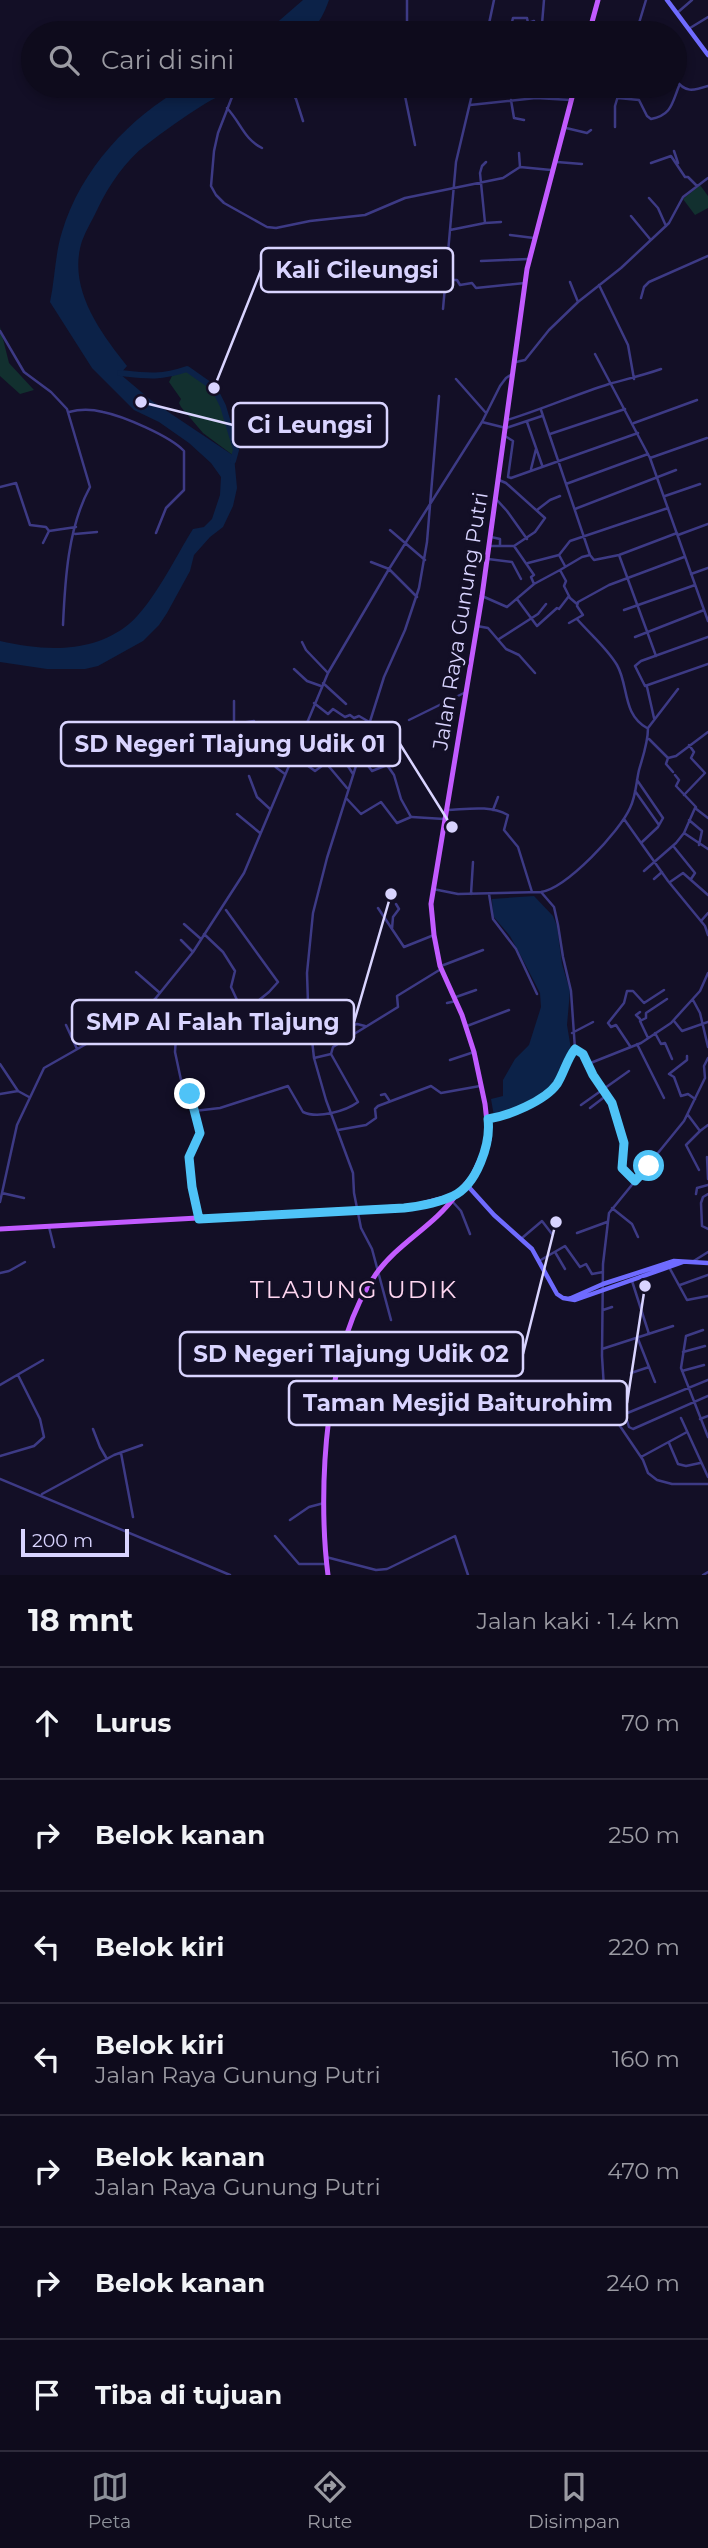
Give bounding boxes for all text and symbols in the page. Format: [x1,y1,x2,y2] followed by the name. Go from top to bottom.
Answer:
[21,21,687,98] search box
[45,41,83,79] icon: search
[101,44,234,76] text: Cari di sini
[261,248,453,292] callout: Kali Cileungsi
[275,256,439,284] text: Kali Cileungsi
[233,403,387,447] callout: Ci Leungsi
[247,411,373,439] text: Ci Leungsi
[427,490,493,753] street label: Jalan Raya Gunung Putri
[61,722,400,766] callout: SD Negeri Tlajung Udik 01
[74,730,386,758] text: SD Negeri Tlajung Udik 01
[72,1000,354,1044] callout: SMP Al Falah Tlajung
[86,1008,340,1036] text: SMP Al Falah Tlajung
[174,1078,205,1109] route end
[633,1150,664,1181] route start
[250,1275,458,1304] district label: TLAJUNG UDIK
[180,1332,523,1376] callout: SD Negeri Tlajung Udik 02
[193,1340,509,1368] text: SD Negeri Tlajung Udik 02
[289,1381,627,1425] callout: Taman Mesjid Baiturohim
[303,1389,613,1417] text: Taman Mesjid Baiturohim
[21,1526,130,1558] scale bar
[32,1529,93,1552] text: 200 m
[28,1602,133,1639] text: 18 mnt
[477,1607,680,1635] text: Jalan kaki · 1.4 km
[28,1704,66,1742] icon: ahead
[95,1707,171,1739] text: Lurus
[621,1709,680,1737] text: 70 m
[28,1816,66,1854] icon: right
[95,1819,265,1851] text: Belok kanan
[608,1821,680,1849] text: 250 m
[28,1928,66,1966] icon: left
[95,1931,224,1963] text: Belok kiri
[608,1933,680,1961] text: 220 m
[95,2029,224,2061] text: Belok kiri
[28,2040,66,2078] icon: left
[612,2045,680,2073] text: 160 m
[95,2061,381,2089] text: Jalan Raya Gunung Putri
[95,2141,265,2173] text: Belok kanan
[28,2152,66,2190] icon: right
[607,2157,680,2185] text: 470 m
[95,2173,381,2201] text: Jalan Raya Gunung Putri
[28,2264,66,2302] icon: right
[95,2267,265,2299] text: Belok kanan
[607,2269,680,2297] text: 240 m
[28,2376,66,2414] icon: arrive
[95,2379,282,2411] text: Tiba di tujuan
[88,2468,131,2533] tab: Peta
[307,2468,352,2533] tab: Rute
[528,2468,620,2533] tab: Disimpan

